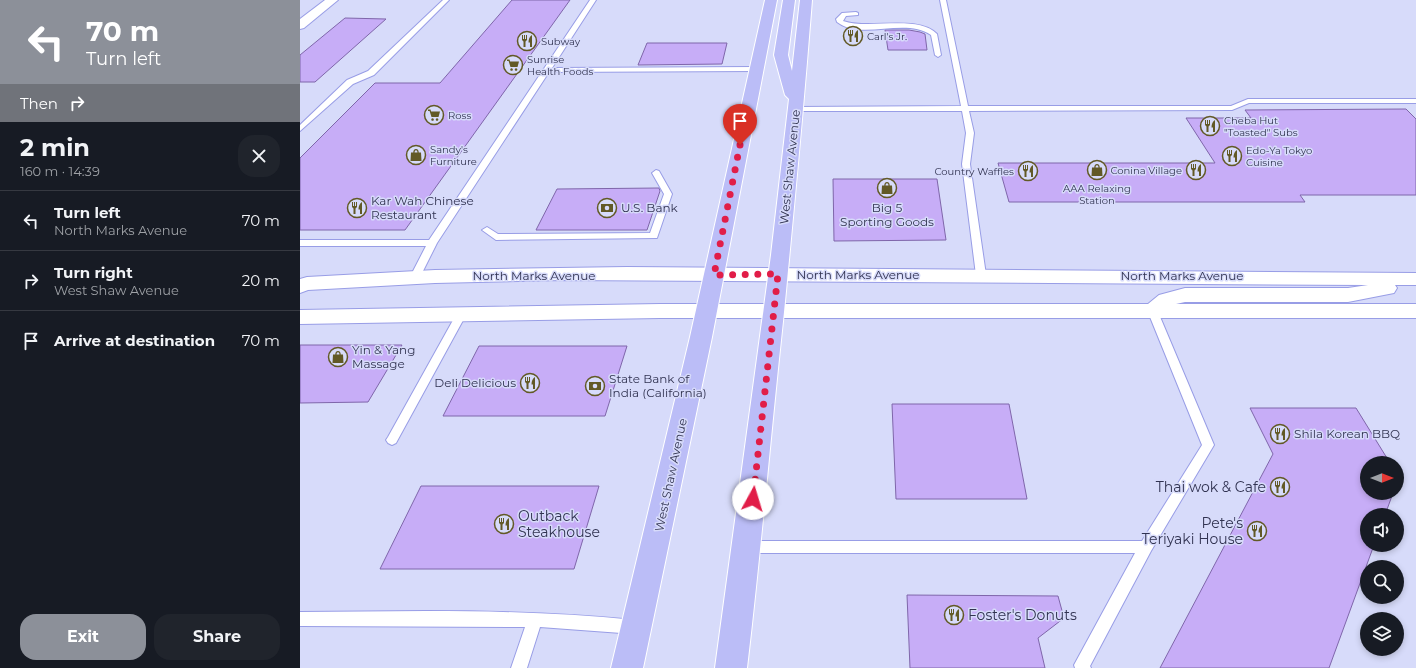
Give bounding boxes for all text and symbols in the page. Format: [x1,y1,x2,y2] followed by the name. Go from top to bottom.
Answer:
[86,14,159,48] text: 70 m
[20,16,72,68] icon: left
[842,25,864,47] restaurant icon: Carl's Jr.
[516,30,538,52] restaurant icon: Subway
[867,30,907,43] place label: Carl's Jr.
[541,35,581,48] place label: Subway
[86,48,161,70] text: Turn left
[527,53,593,78] place label: Sunrise Health Foods
[502,54,524,76] supermarket icon: Sunrise Health Foods
[66,92,88,114] icon: right
[20,94,58,113] text: Then
[423,104,445,126] supermarket icon: Ross
[723,104,757,145] pin
[448,109,471,122] place label: Ross
[776,109,803,225] street label: West Shaw Avenue
[729,110,751,132] icon: arrive
[1224,114,1298,139] place label: Cheba Hut "Toasted" Subs
[1199,115,1221,137] restaurant icon: Cheba Hut "Toasted" Subs
[20,133,90,162] text: 2 min
[238,135,280,177] button: close
[430,143,477,168] place label: Sandy's Furniture
[405,144,427,166] shop icon: Sandy's Furniture
[1246,144,1312,169] place label: Edo-Ya Tokyo Cuisine
[1221,145,1243,167] restaurant icon: Edo-Ya Tokyo Cuisine
[1086,159,1108,181] shop icon: AAA Relaxing Station
[1185,159,1207,181] restaurant icon: Conina Village
[1017,160,1039,182] restaurant icon: Country Waffles
[20,163,100,179] text: 160 m · 14:39
[1110,164,1182,177] place label: Conina Village
[934,165,1014,178] place label: Country Waffles
[876,177,898,199] shop icon: Big 5 Sporting Goods
[1063,182,1131,207] place label: AAA Relaxing Station
[371,193,474,222] place label: Kar Wah Chinese Restaurant
[346,197,368,219] restaurant icon: Kar Wah Chinese Restaurant
[596,197,618,219] bank icon: U.S. Bank
[621,200,679,215] place label: U.S. Bank
[840,200,934,229] place label: Big 5 Sporting Goods
[54,203,121,222] text: Turn left
[20,210,42,232] icon: left
[242,211,280,230] text: 70 m
[54,222,187,238] text: North Marks Avenue
[54,263,133,282] text: Turn right
[797,267,919,282] street label: North Marks Avenue
[473,268,595,283] street label: North Marks Avenue
[1121,268,1243,283] street label: North Marks Avenue
[20,270,42,292] icon: right
[242,271,280,290] text: 20 m
[54,282,179,298] text: West Shaw Avenue
[20,330,42,352] icon: arrive
[54,331,215,350] text: Arrive at destination
[242,331,280,350] text: 70 m
[352,342,415,371] place label: Yin & Yang Massage
[327,346,349,368] shop icon: Yin & Yang Massage
[609,371,707,400] place label: State Bank of India (California)
[519,372,541,394] restaurant icon: Deli Delicious
[434,375,516,390] place label: Deli Delicious
[584,375,606,397] bank icon: State Bank of India (California)
[651,417,690,533] street label: West Shaw Avenue
[1269,423,1291,445] restaurant icon: Shila Korean BBQ
[1294,426,1400,441] place label: Shila Korean BBQ
[1360,456,1404,500] north arrow
[1360,456,1404,656] map controls
[1269,476,1291,498] restaurant icon: Thai wok & Cafe
[732,478,774,520] position arrow
[1156,478,1266,496] place label: Thai wok & Cafe
[518,507,600,541] place label: Outback Steakhouse
[1360,508,1404,552] button: sound
[493,513,515,535] restaurant icon: Outback Steakhouse
[1142,514,1243,548] place label: Pete's Teriyaki House
[1246,520,1268,542] restaurant icon: Pete's Teriyaki House
[1360,560,1404,604] button: search
[943,604,965,626] restaurant icon: Foster's Donuts
[968,606,1077,624] place label: Foster's Donuts
[1360,612,1404,656] button: layers
[20,614,146,660] button: Exit
[154,614,280,660] button: Share

